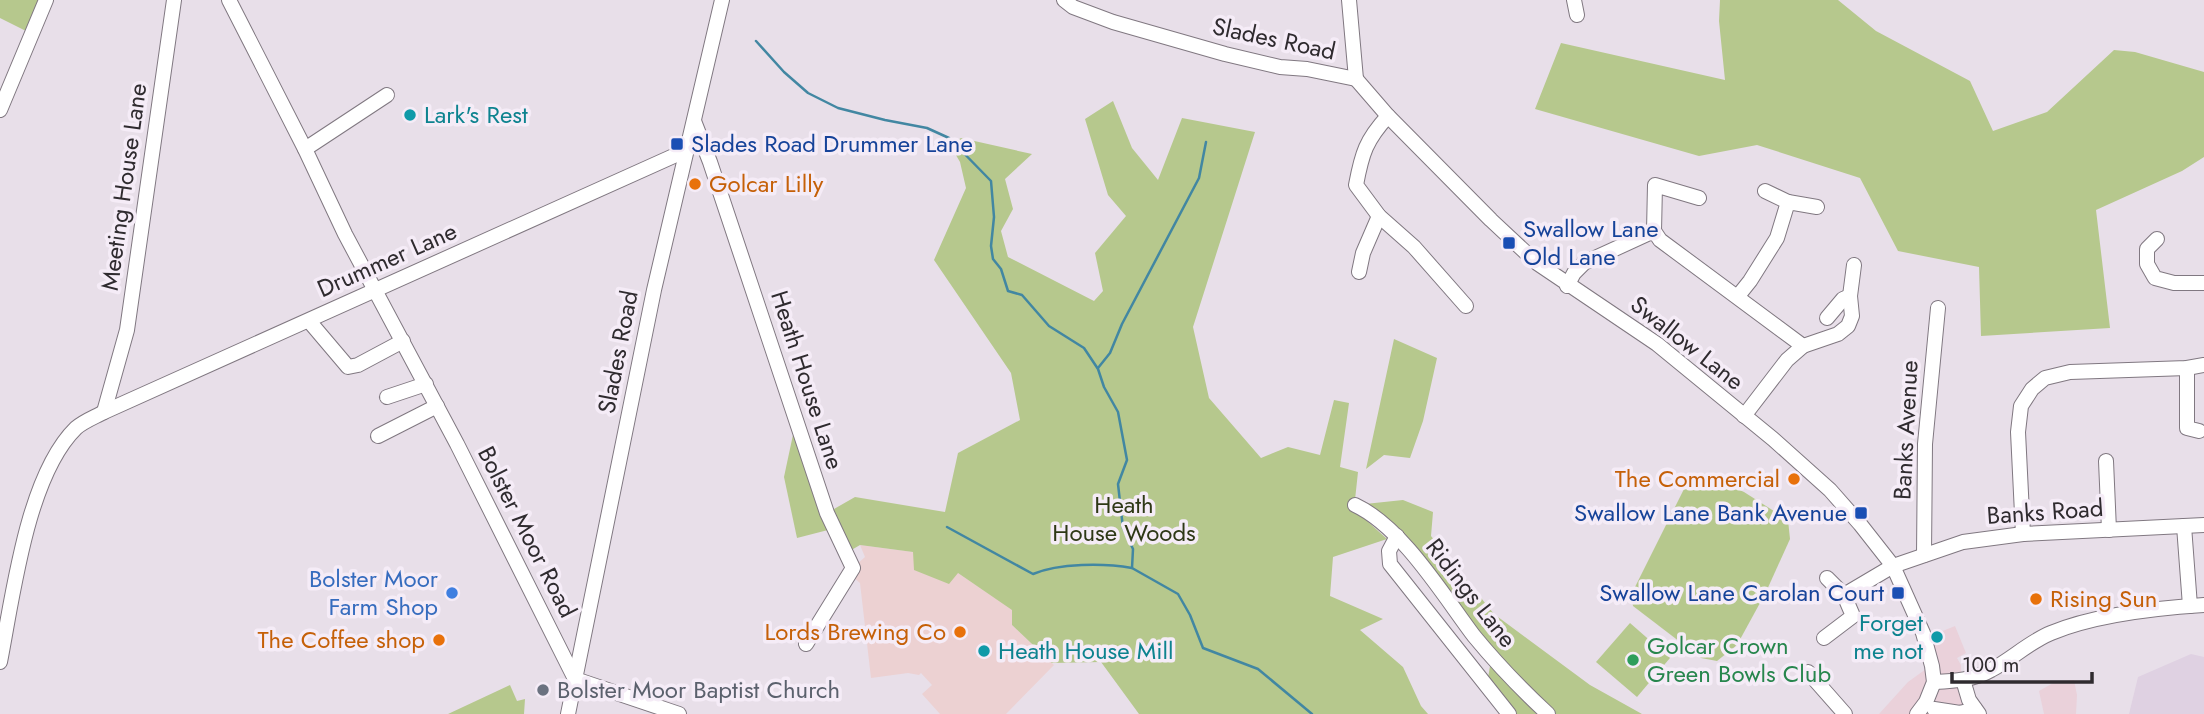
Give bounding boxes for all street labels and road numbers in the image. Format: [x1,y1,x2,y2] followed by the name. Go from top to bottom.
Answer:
[1209,8,1339,69] street label: Slades Road
[92,81,155,293] street label: Meeting House Lane
[311,213,462,306] street label: Drummer Lane
[762,286,853,474] street label: Heath House Lane
[588,287,647,417] street label: Slades Road
[1623,287,1752,398] street label: Swallow Lane
[1884,359,1927,501] street label: Banks Avenue
[469,440,586,624] street label: Bolster Moor Road
[1986,490,2104,533] street label: Banks Road
[1418,531,1525,655] street label: Ridings Lane

